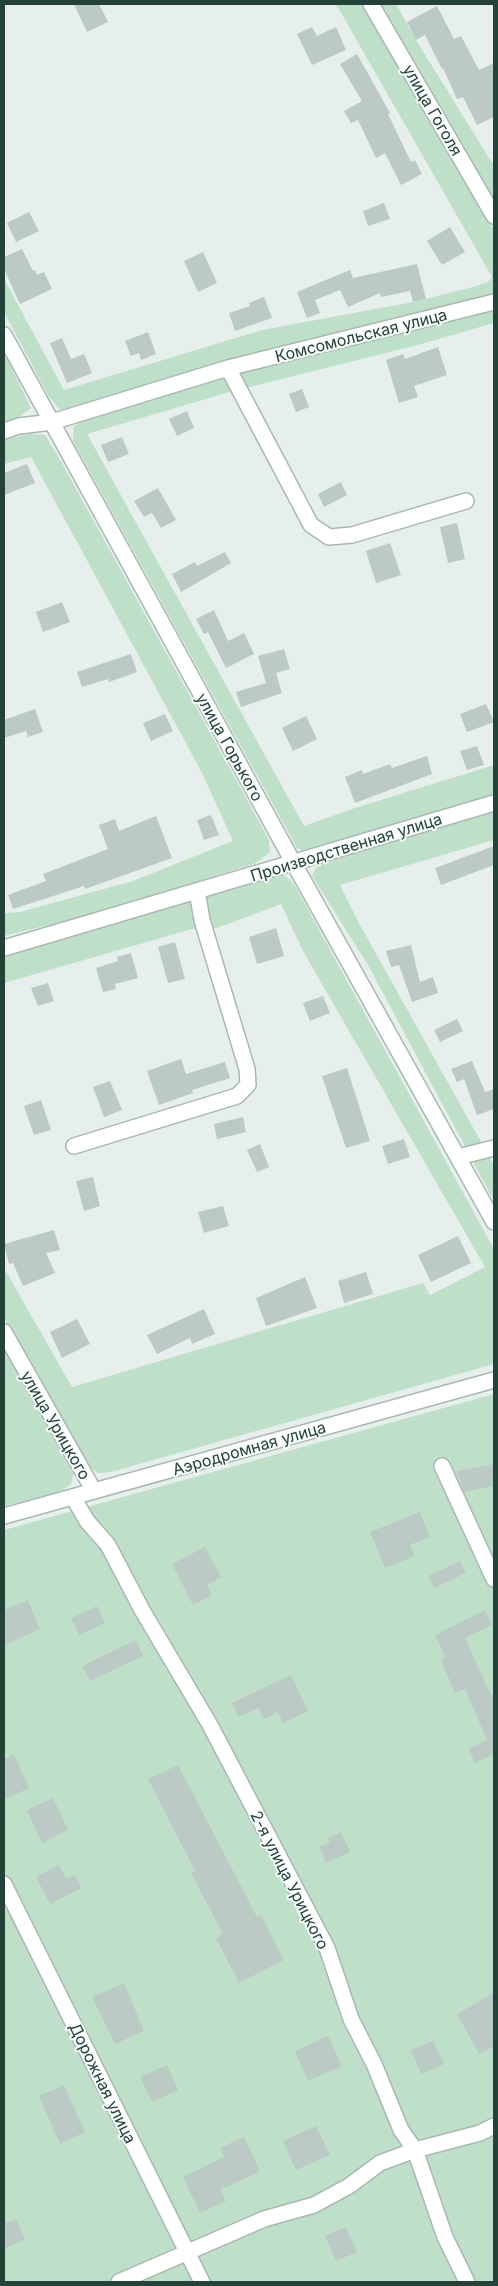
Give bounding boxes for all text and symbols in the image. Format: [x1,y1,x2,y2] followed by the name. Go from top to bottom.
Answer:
[399,61,467,159] street label: улица Гоголя
[273,304,449,366] street label: Комсомольская улица
[192,689,268,805] street label: улица Горького
[248,808,444,886] street label: Производственная улица
[17,1367,95,1483] street label: улица Урицкого
[170,1417,328,1479] street label: Аэродромная улица
[246,1807,334,1953] street label: 2-я улица Урицкого
[65,2019,141,2147] street label: Дорожная улица

